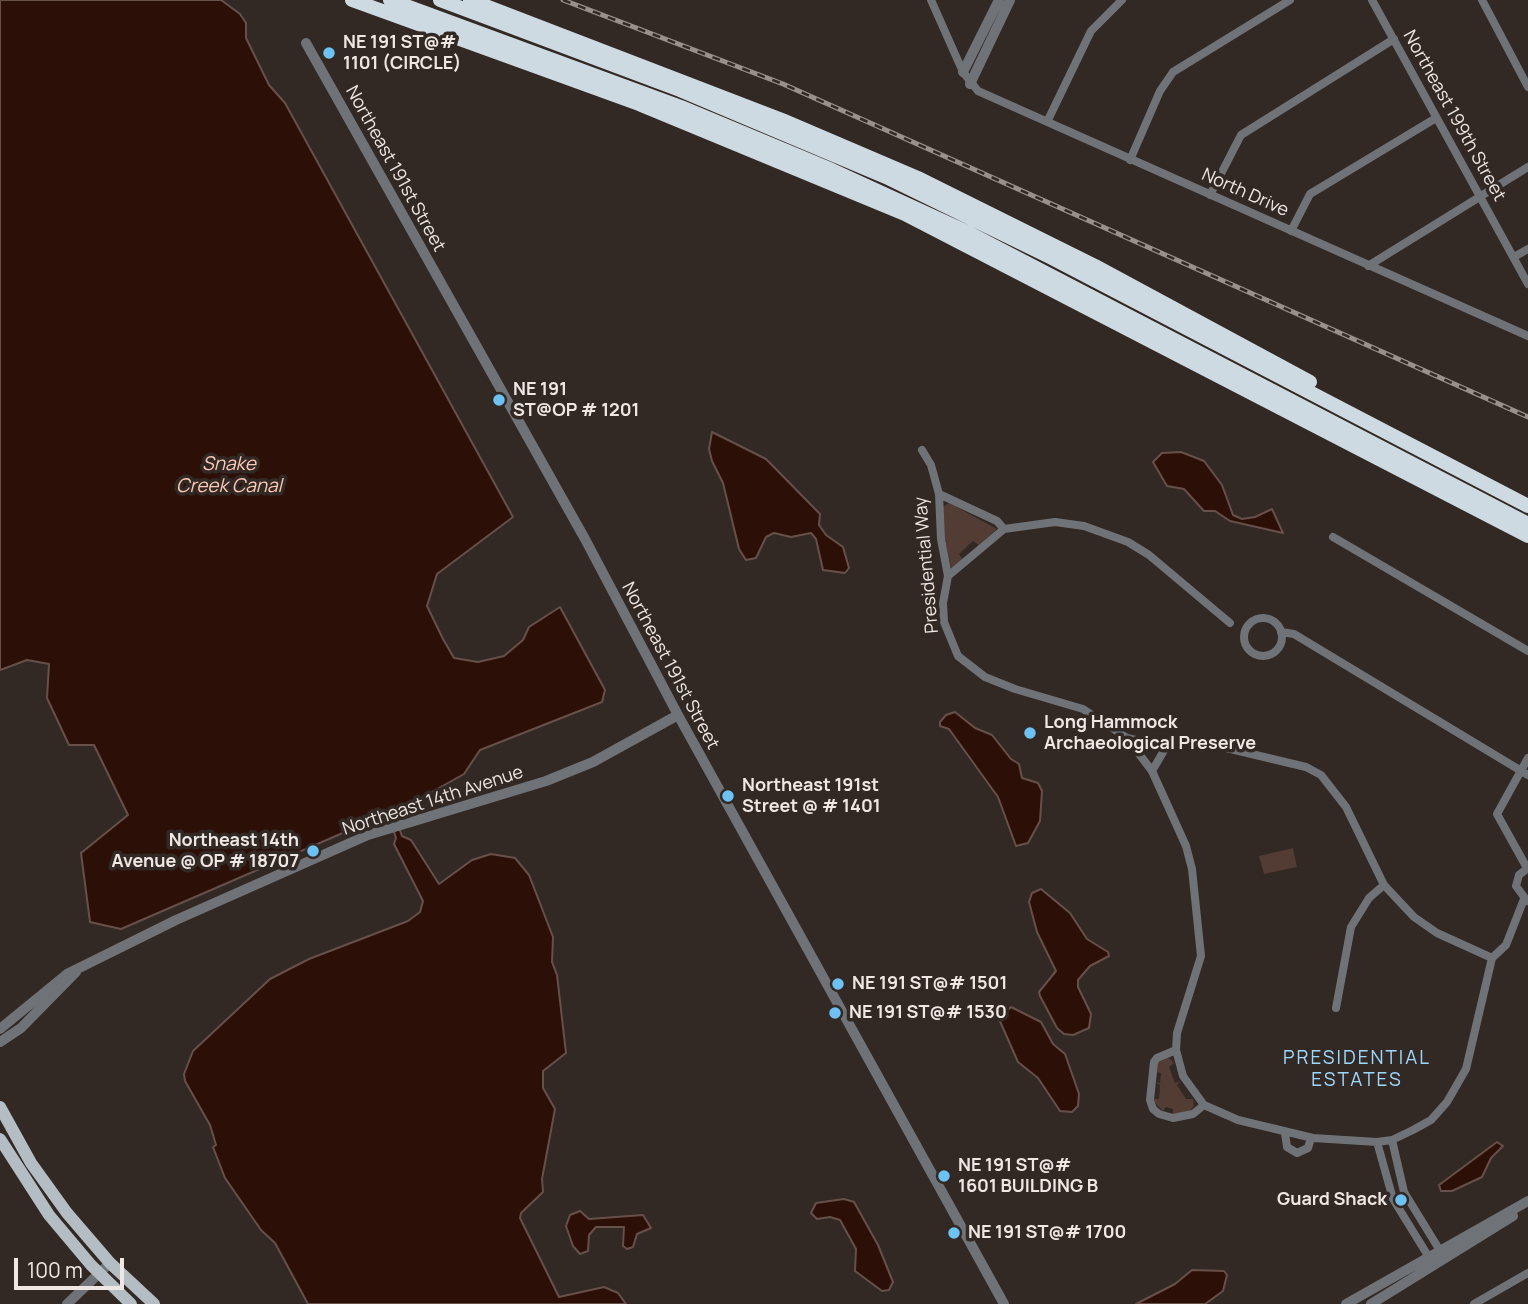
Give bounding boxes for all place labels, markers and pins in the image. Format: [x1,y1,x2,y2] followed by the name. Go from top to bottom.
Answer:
[343,32,461,74] place label: NE 191 ST@# 1101 (CIRCLE)
[321,45,337,61] marker: NE 191 ST@# 1101 (CIRCLE)
[513,379,639,422] place label: NE 191 ST@OP # 1201
[491,392,507,408] marker: NE 191 ST@OP # 1201
[1044,712,1256,754] place label: Long Hammock Archaeological Preserve
[1022,725,1038,741] marker: Long Hammock Archaeological Preserve
[742,775,881,818] place label: Northeast 191st Street @ # 1401
[720,788,736,804] marker: Northeast 191st Street @ # 1401
[112,830,299,872] place label: Northeast 14th Avenue @ OP # 18707
[305,843,321,859] marker: Northeast 14th Avenue @ OP # 18707
[852,973,1007,995] place label: NE 191 ST@# 1501
[830,976,846,992] marker: NE 191 ST@# 1501
[849,1002,1007,1024] place label: NE 191 ST@# 1530
[827,1005,843,1021] marker: NE 191 ST@# 1530
[958,1155,1098,1198] place label: NE 191 ST@# 1601 BUILDING B
[936,1168,952,1184] marker: NE 191 ST@# 1601 BUILDING B
[1277,1189,1387,1211] place label: Guard Shack
[1393,1192,1409,1208] marker: Guard Shack
[968,1222,1126,1244] place label: NE 191 ST@# 1700
[946,1225,962,1241] marker: NE 191 ST@# 1700

